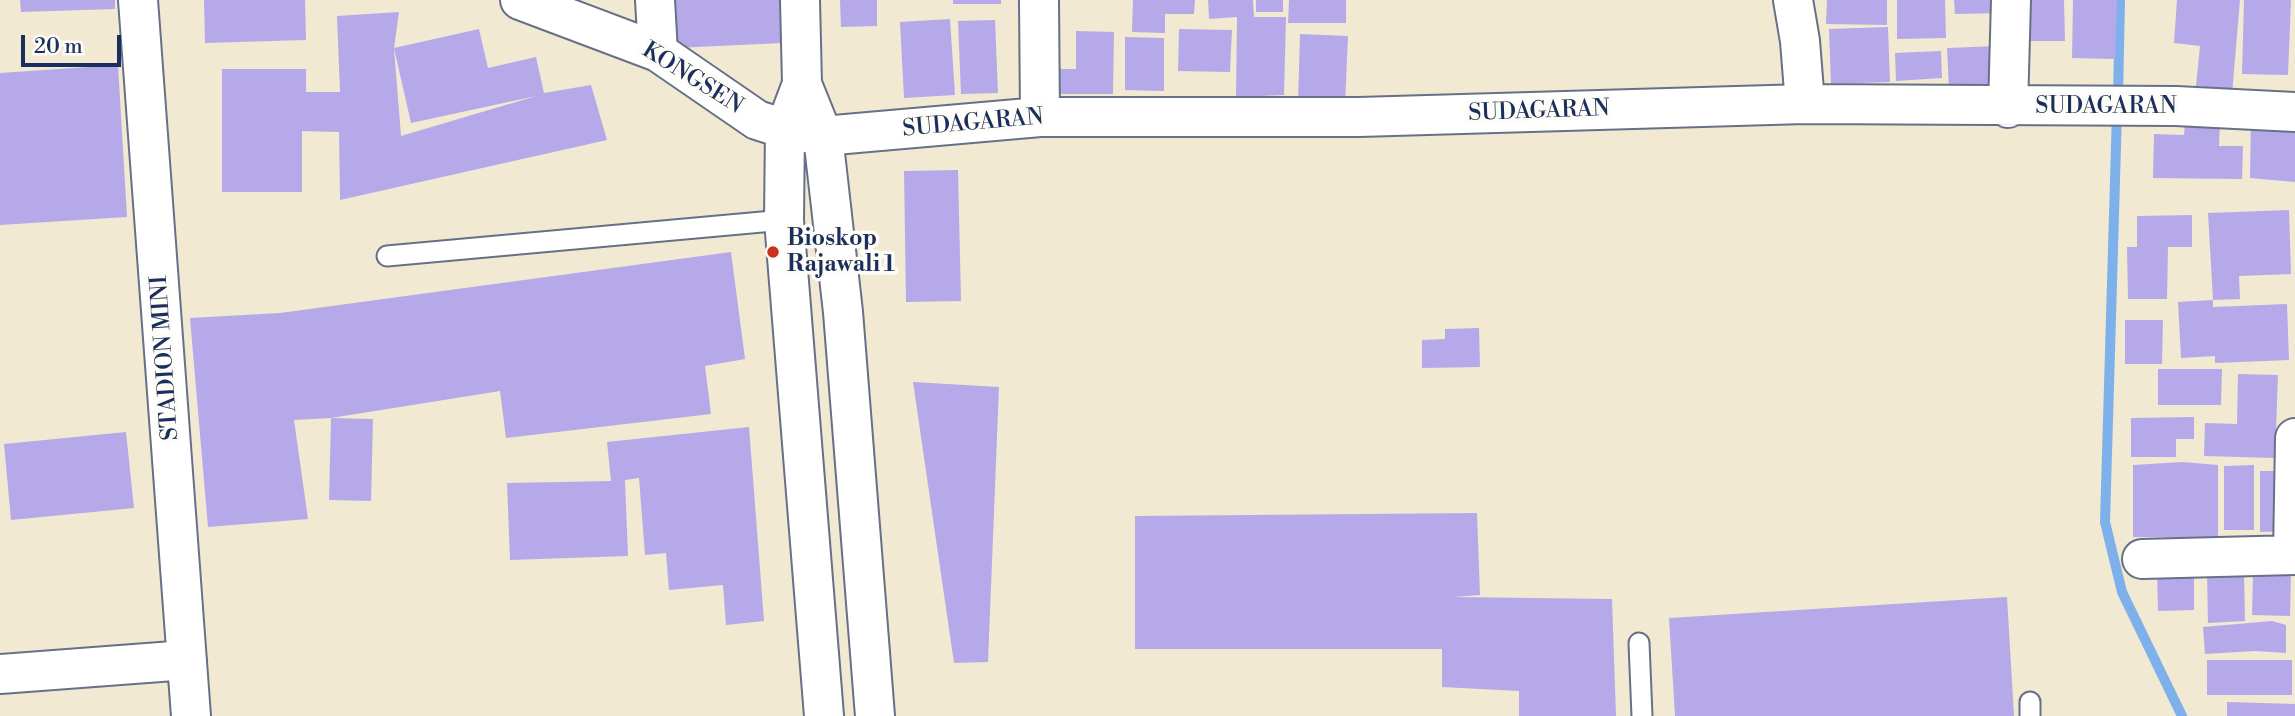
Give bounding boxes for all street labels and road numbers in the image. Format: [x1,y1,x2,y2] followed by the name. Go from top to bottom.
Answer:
[637,37,747,121] street label: KONGSEN
[2035,93,2177,121] street label: SUDAGARAN
[1468,96,1610,128] street label: SUDAGARAN
[901,104,1045,144] street label: SUDAGARAN
[146,275,186,441] street label: STADION MINI

